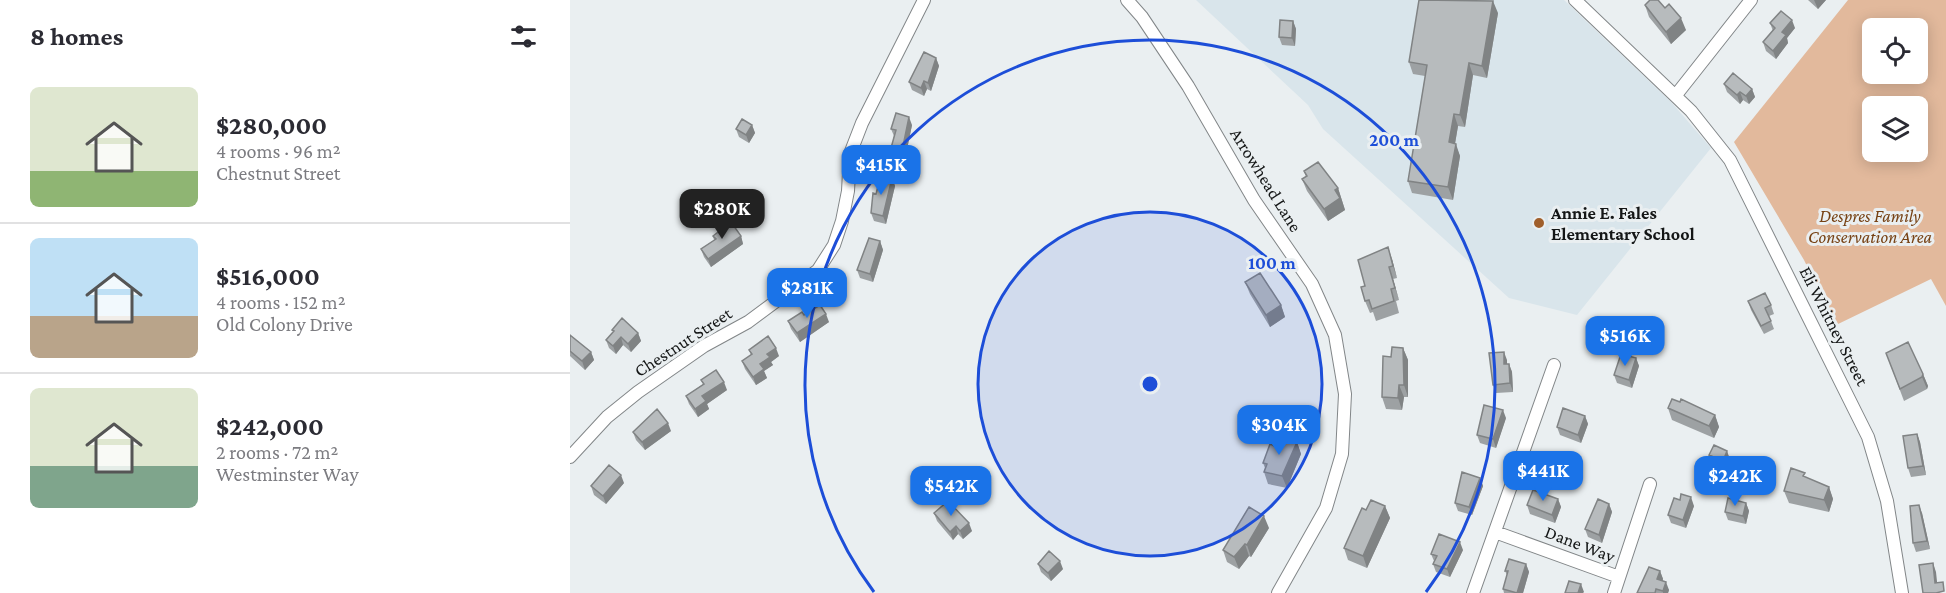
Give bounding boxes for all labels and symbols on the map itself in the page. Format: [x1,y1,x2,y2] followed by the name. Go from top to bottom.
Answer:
[1226,124,1306,236] street label: Arrowhead Lane
[1369,130,1420,150] text: 200 m
[839,145,923,196] pin: $415K
[680,189,764,240] pin: $280K
[1550,203,1695,244] place label: Annie E. Fales Elementary School
[1808,206,1933,247] park label: Despres Family Conservation Area
[1532,216,1546,230] marker: Annie E. Fales Elementary School
[1248,253,1296,273] text: 100 m
[1795,263,1873,390] street label: Eli Whitney Street
[765,268,849,319] pin: $281K
[631,303,736,381] street label: Chestnut Street
[1583,316,1667,367] pin: $516K
[1140,374,1160,394] centre of rings
[1237,405,1321,456] pin: $304K
[1501,451,1585,502] pin: $441K
[1693,456,1777,507] pin: $242K
[909,466,993,517] pin: $542K
[1542,521,1619,567] street label: Dane Way

